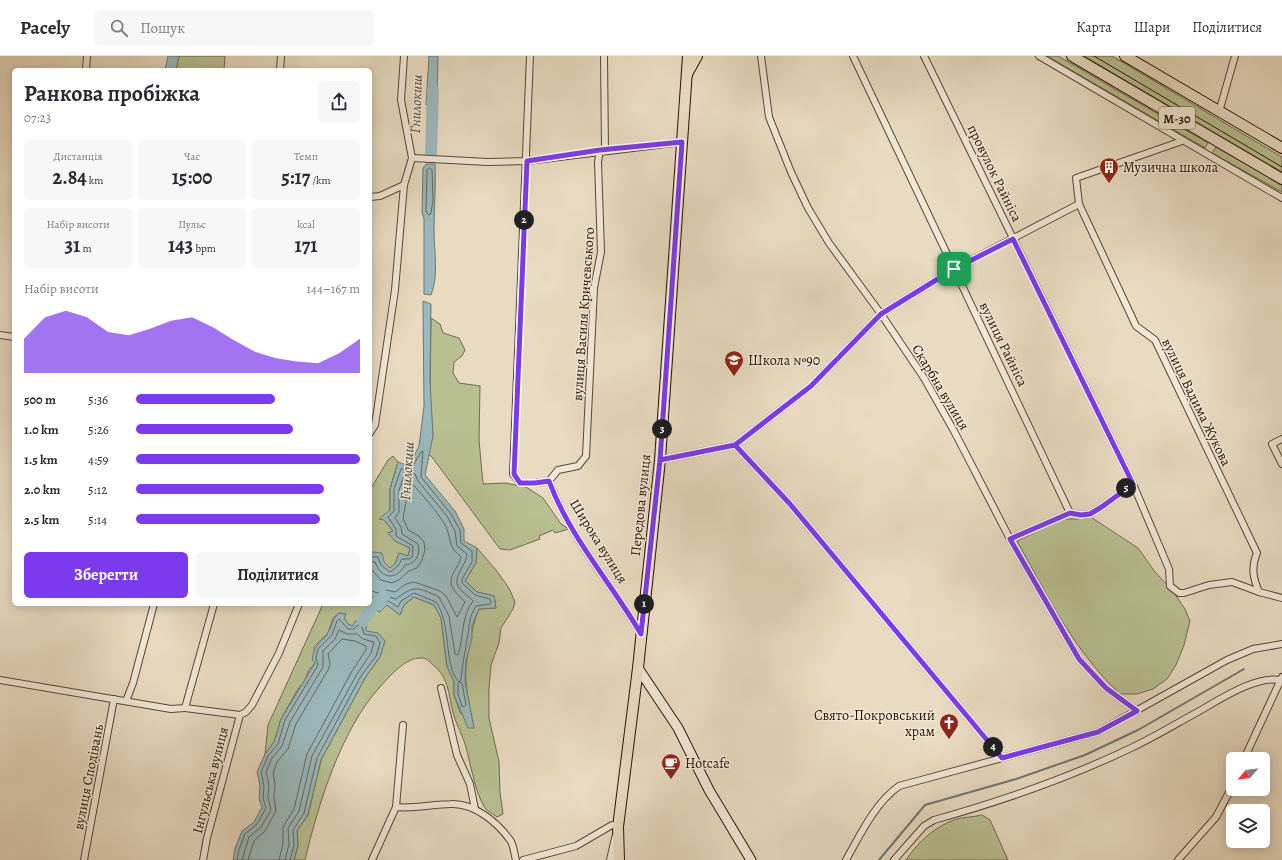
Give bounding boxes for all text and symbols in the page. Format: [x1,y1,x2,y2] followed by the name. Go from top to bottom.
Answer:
[94,10,374,46] search box
[20,15,70,41] text: Pacely
[108,17,130,39] icon: search
[140,18,185,38] text: Пошук
[1076,18,1112,37] text: Карта
[1134,18,1170,37] text: Шари
[1192,18,1262,37] text: Поділитися
[405,74,427,134] water label: Гнилокиш
[24,79,200,109] text: Ранкова пробіжка
[318,81,360,123] button: share
[1159,107,1195,129] road number: М-30
[24,109,51,126] text: 07:23
[963,121,1027,226] street label: провулок Райніса
[53,149,103,164] text: Дистанція
[184,149,200,164] text: Час
[294,149,318,164] text: Темп
[1098,156,1120,184] building icon: Музична школа
[1123,158,1219,177] place label: Музична школа
[53,164,87,191] text: 2.84
[172,164,212,191] text: 15:00
[281,164,310,191] text: 5:17
[87,173,103,188] text: km
[310,173,331,188] text: /km
[514,210,534,230] pin: 2
[521,212,527,227] text: 2
[46,217,110,232] text: Набір висоти
[178,217,206,232] text: Пульс
[297,217,315,232] text: kcal
[568,226,599,402] street label: вулиця Василя Кричевського
[64,232,80,259] text: 31
[168,232,193,259] text: 143
[295,232,317,259] text: 171
[80,241,92,256] text: m
[193,241,216,256] text: bpm
[937,252,971,286] pin
[943,258,965,280] icon: arrive
[24,280,99,297] text: Набір висоти
[307,280,360,297] text: 144–167 m
[975,299,1032,390] street label: вулиця Райніса
[1157,335,1236,470] street label: вулиця Вадима Жукова
[908,341,974,434] street label: Скарбна вулиця
[723,349,745,377] school or university icon: Школа №90
[748,351,820,370] place label: Школа №90
[24,391,56,408] text: 500 m
[88,391,108,408] text: 5:36
[652,419,672,439] pin: 3
[24,421,59,438] text: 1.0 km
[88,421,109,438] text: 5:26
[660,421,664,436] text: 3
[395,441,419,501] water label: Гнилокиш
[24,451,58,468] text: 1.5 km
[88,451,109,468] text: 4:59
[626,453,655,557] street label: Передова вулиця
[1116,478,1136,498] pin: 5
[1124,480,1128,495] text: 5
[24,481,60,498] text: 2.0 km
[88,481,107,498] text: 5:12
[565,495,632,587] street label: Широка вулиця
[24,511,59,528] text: 2.5 km
[88,511,107,528] text: 5:14
[24,552,188,598] button: Зберегти
[196,552,360,598] button: Поділитися
[634,594,654,614] pin: 1
[642,596,646,611] text: 1
[814,706,935,741] place label: Свято-Покровський храм
[938,712,960,740] church icon: Свято-Покровський храм
[69,723,108,832] street label: вулиця Сподівань
[188,725,233,836] street label: Інгульська вулиця
[983,737,1003,757] pin: 4
[990,739,996,754] text: 4
[660,752,682,780] cafe icon: Hotcafe
[1226,752,1270,796] north arrow
[1226,752,1270,848] map controls
[685,754,730,773] place label: Hotcafe
[1226,804,1270,848] button: layers

